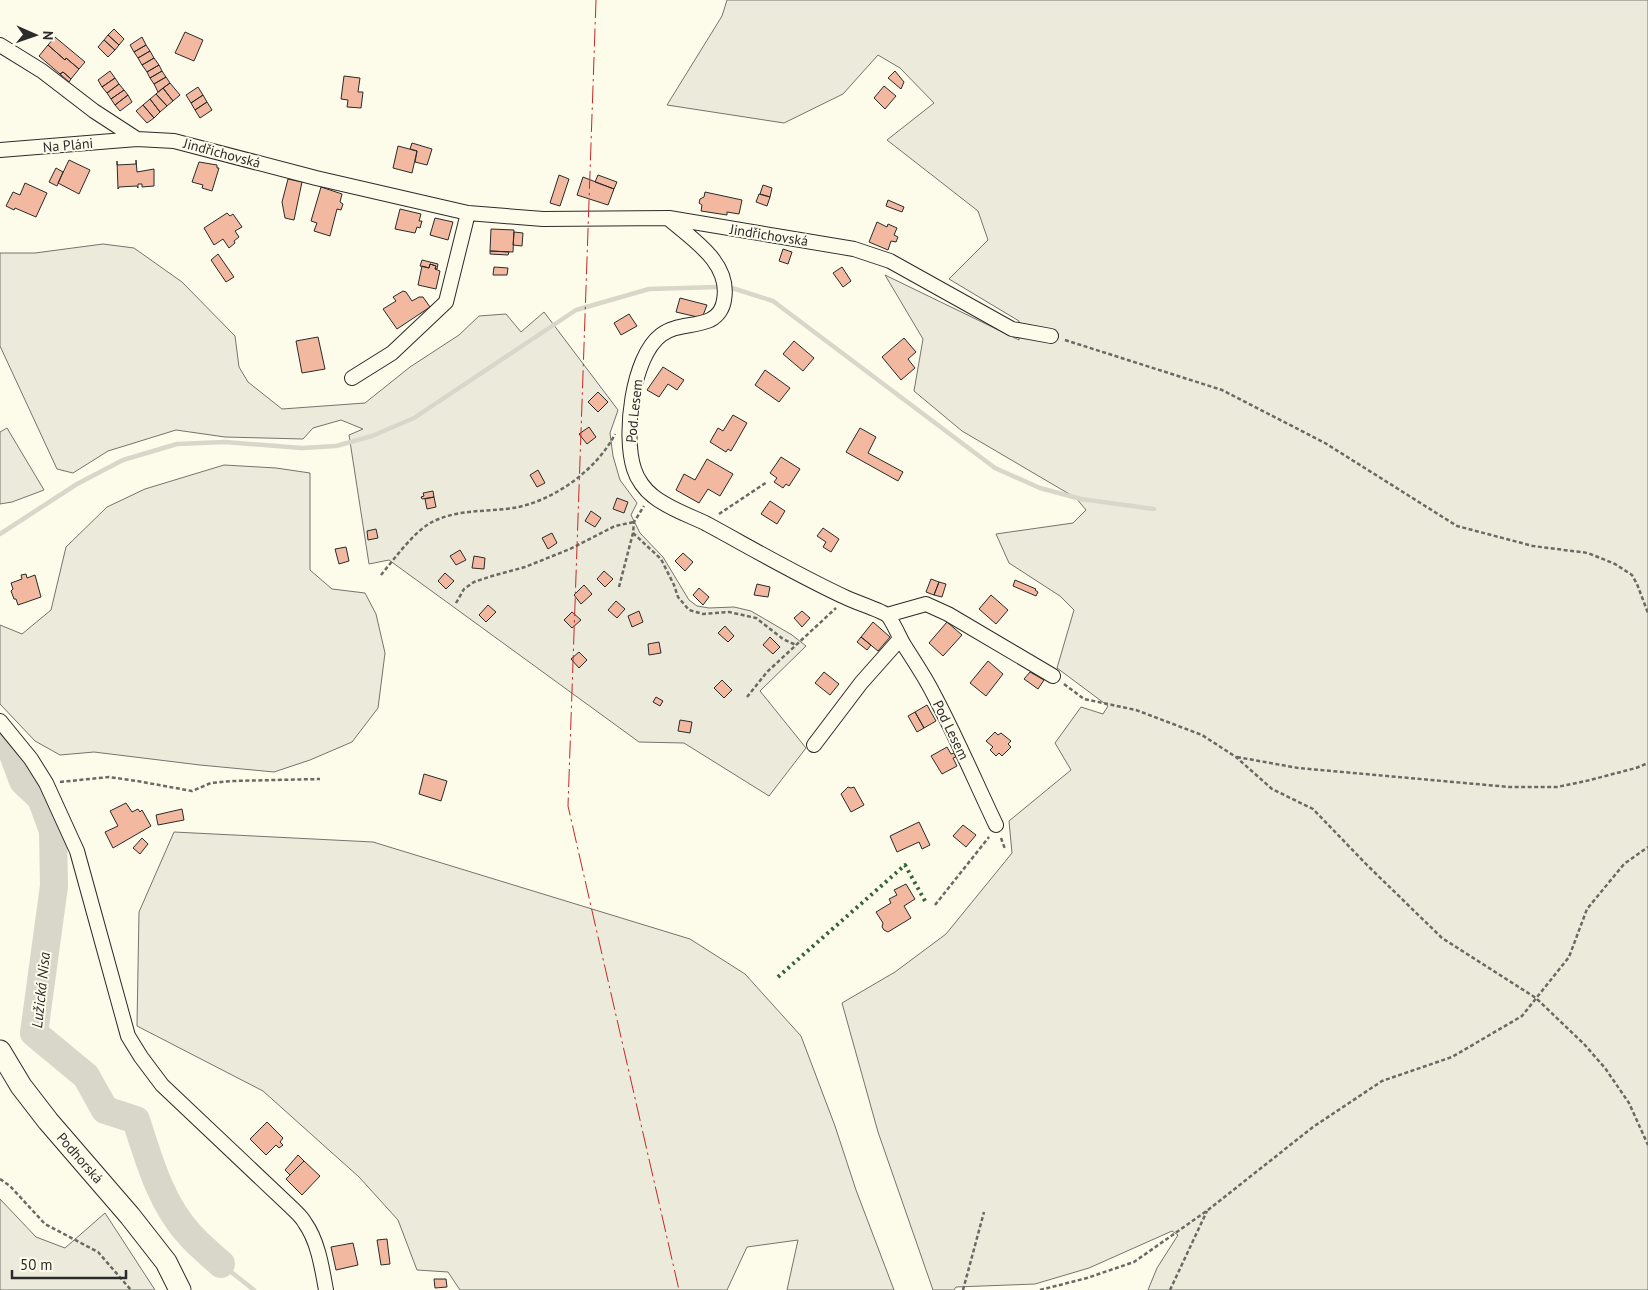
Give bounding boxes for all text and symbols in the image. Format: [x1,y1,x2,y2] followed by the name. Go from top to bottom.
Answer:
[10,10,60,60] north arrow
[39,31,57,40] text: N
[42,134,94,156] street label: Na Pláni
[180,134,263,172] street label: Jindřichovská
[728,220,810,250] street label: Jindřichovská
[622,378,646,444] street label: Pod Lesem
[929,697,973,763] street label: Pod Lesem
[27,950,54,1029] water label: Lužická Nisa
[53,1129,107,1187] street label: Podhorská
[12,1248,126,1280] scale bar
[20,1255,53,1274] text: 50 m

